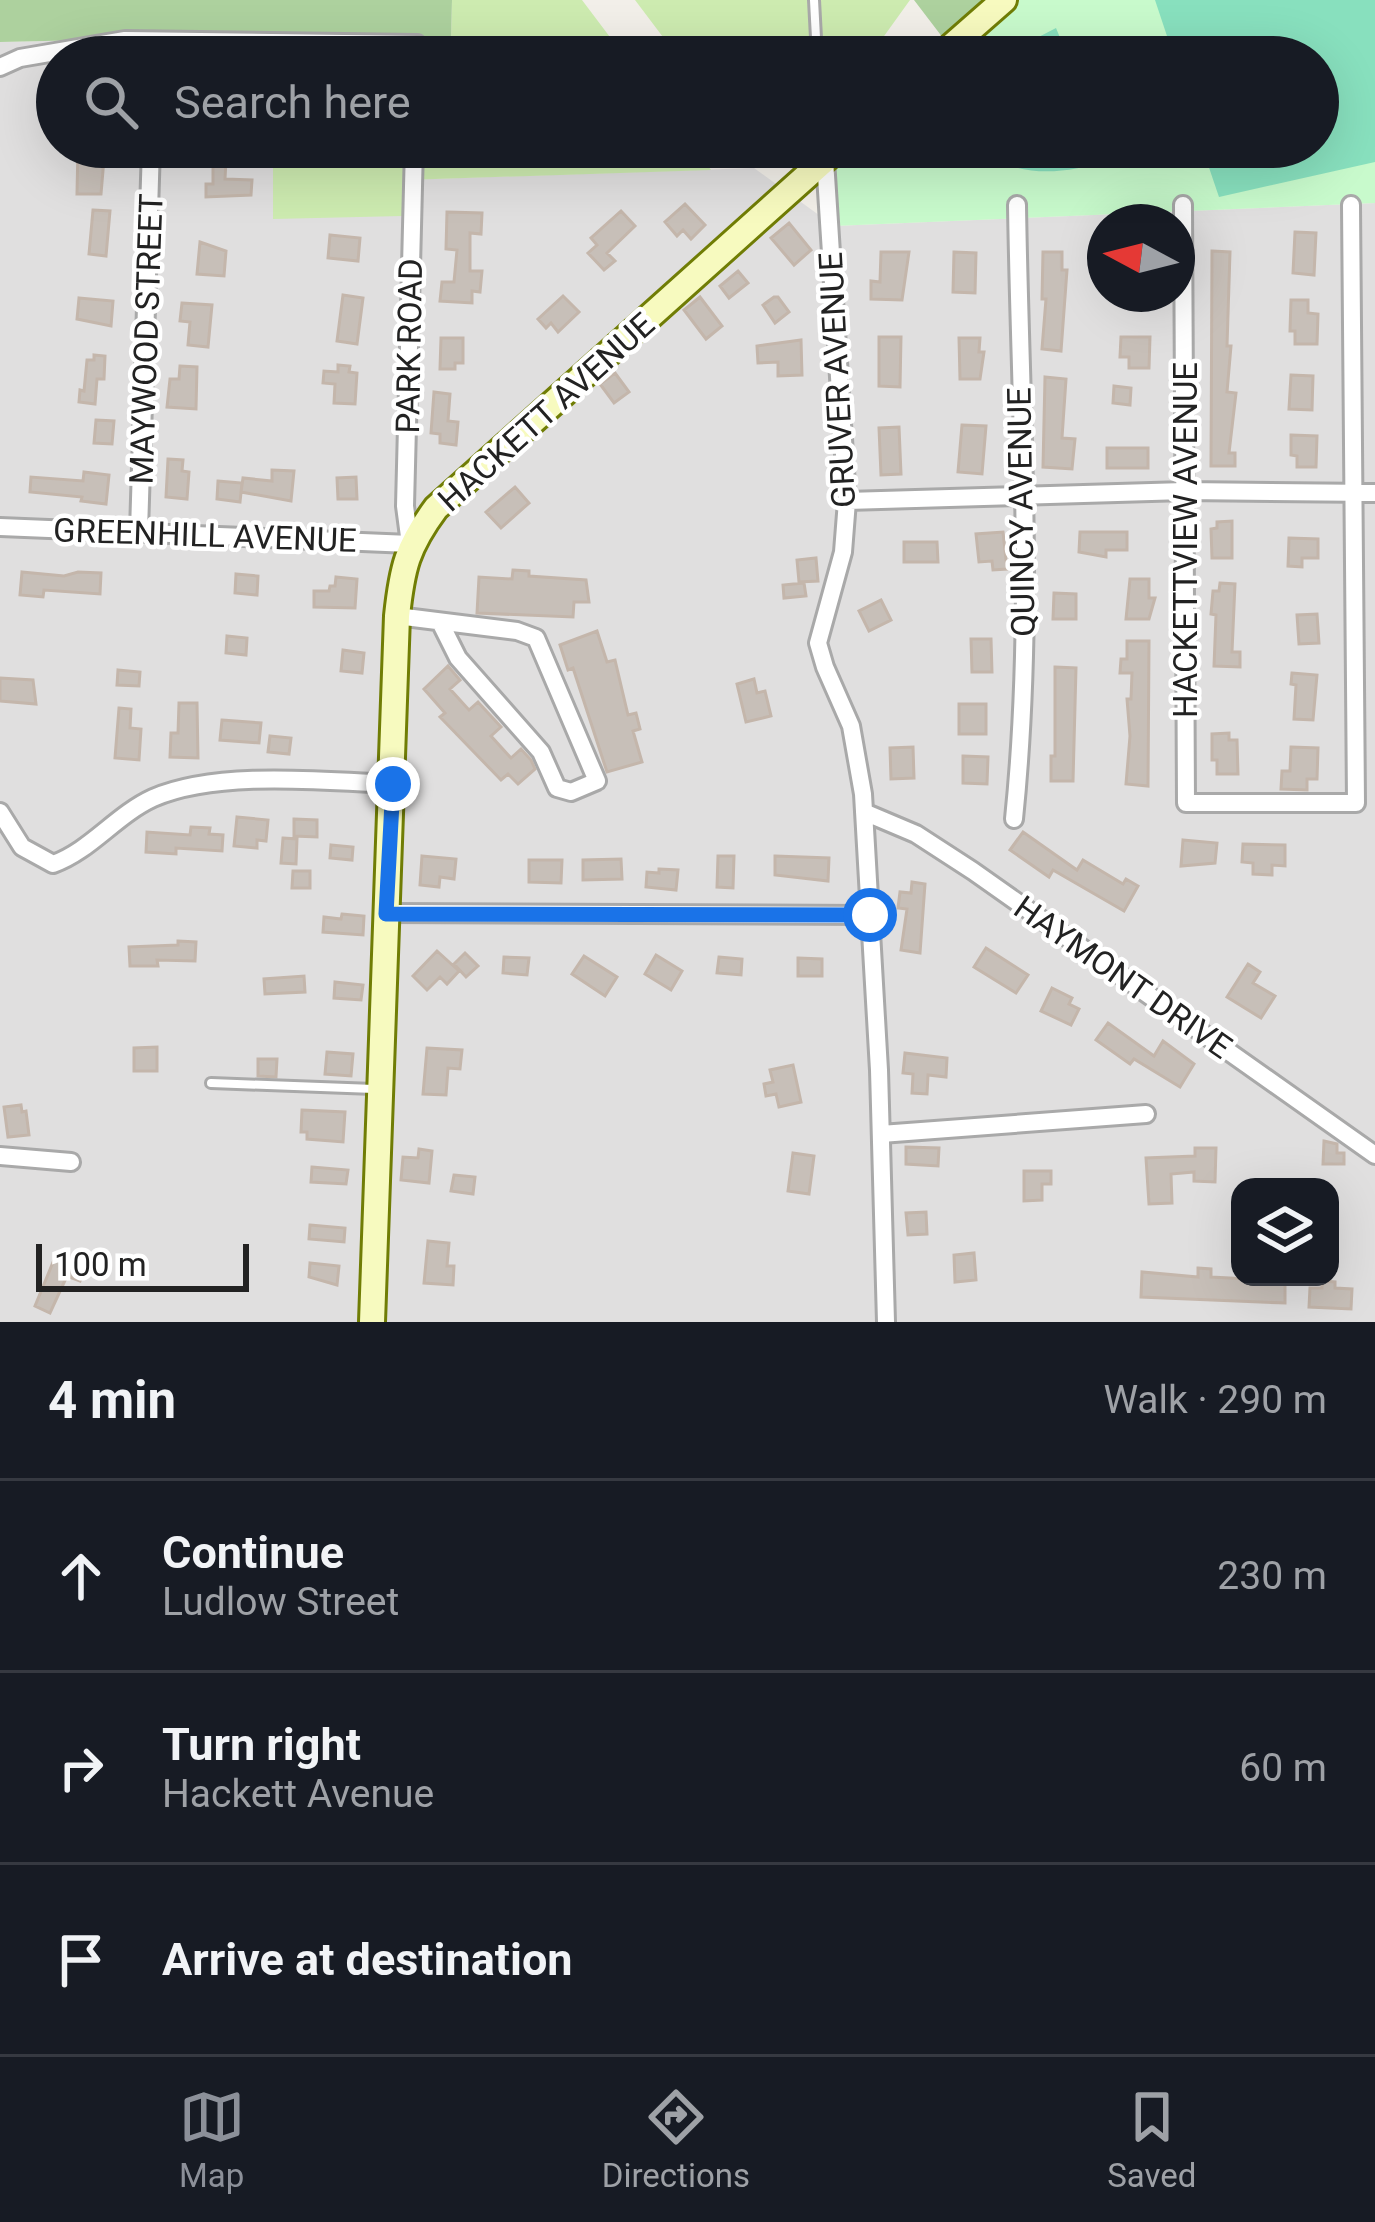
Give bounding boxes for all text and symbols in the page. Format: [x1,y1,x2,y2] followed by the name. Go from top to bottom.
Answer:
[36,36,1339,168] search box
[78,69,144,135] icon: search
[174,76,411,129] text: Search here
[121,193,171,485] street label: MAYWOOD STREET
[1087,204,1195,312] north arrow
[811,251,863,509] street label: GRUVER AVENUE
[388,258,430,434] street label: PARK ROAD
[430,305,662,519] street label: HACKETT AVENUE
[1166,362,1205,718] street label: HACKETTVIEW AVENUE
[999,387,1043,637] street label: QUINCY AVENUE
[53,510,357,560] street label: GREENHILL AVENUE
[366,757,420,811] route end
[843,888,897,942] route start
[1007,888,1239,1066] street label: HAYMONT DRIVE
[1231,1178,1339,1286] map controls
[1231,1178,1339,1286] button: layers
[36,1238,249,1291] scale bar
[54,1245,147,1284] text: 100 m
[48,1371,176,1430] text: 4 min
[1103,1377,1327,1423] text: Walk · 290 m
[162,1526,344,1579] text: Continue
[48,1543,114,1609] icon: ahead
[1217,1553,1327,1599] text: 230 m
[162,1579,399,1625] text: Ludlow Street
[162,1718,361,1771] text: Turn right
[48,1735,114,1801] icon: right
[1239,1745,1327,1791] text: 60 m
[162,1771,434,1817] text: Hackett Avenue
[48,1927,114,1993] icon: arrive
[162,1933,573,1986] text: Arrive at destination
[179,2084,245,2195] tab: Map
[602,2084,750,2195] tab: Directions
[1107,2084,1196,2195] tab: Saved

